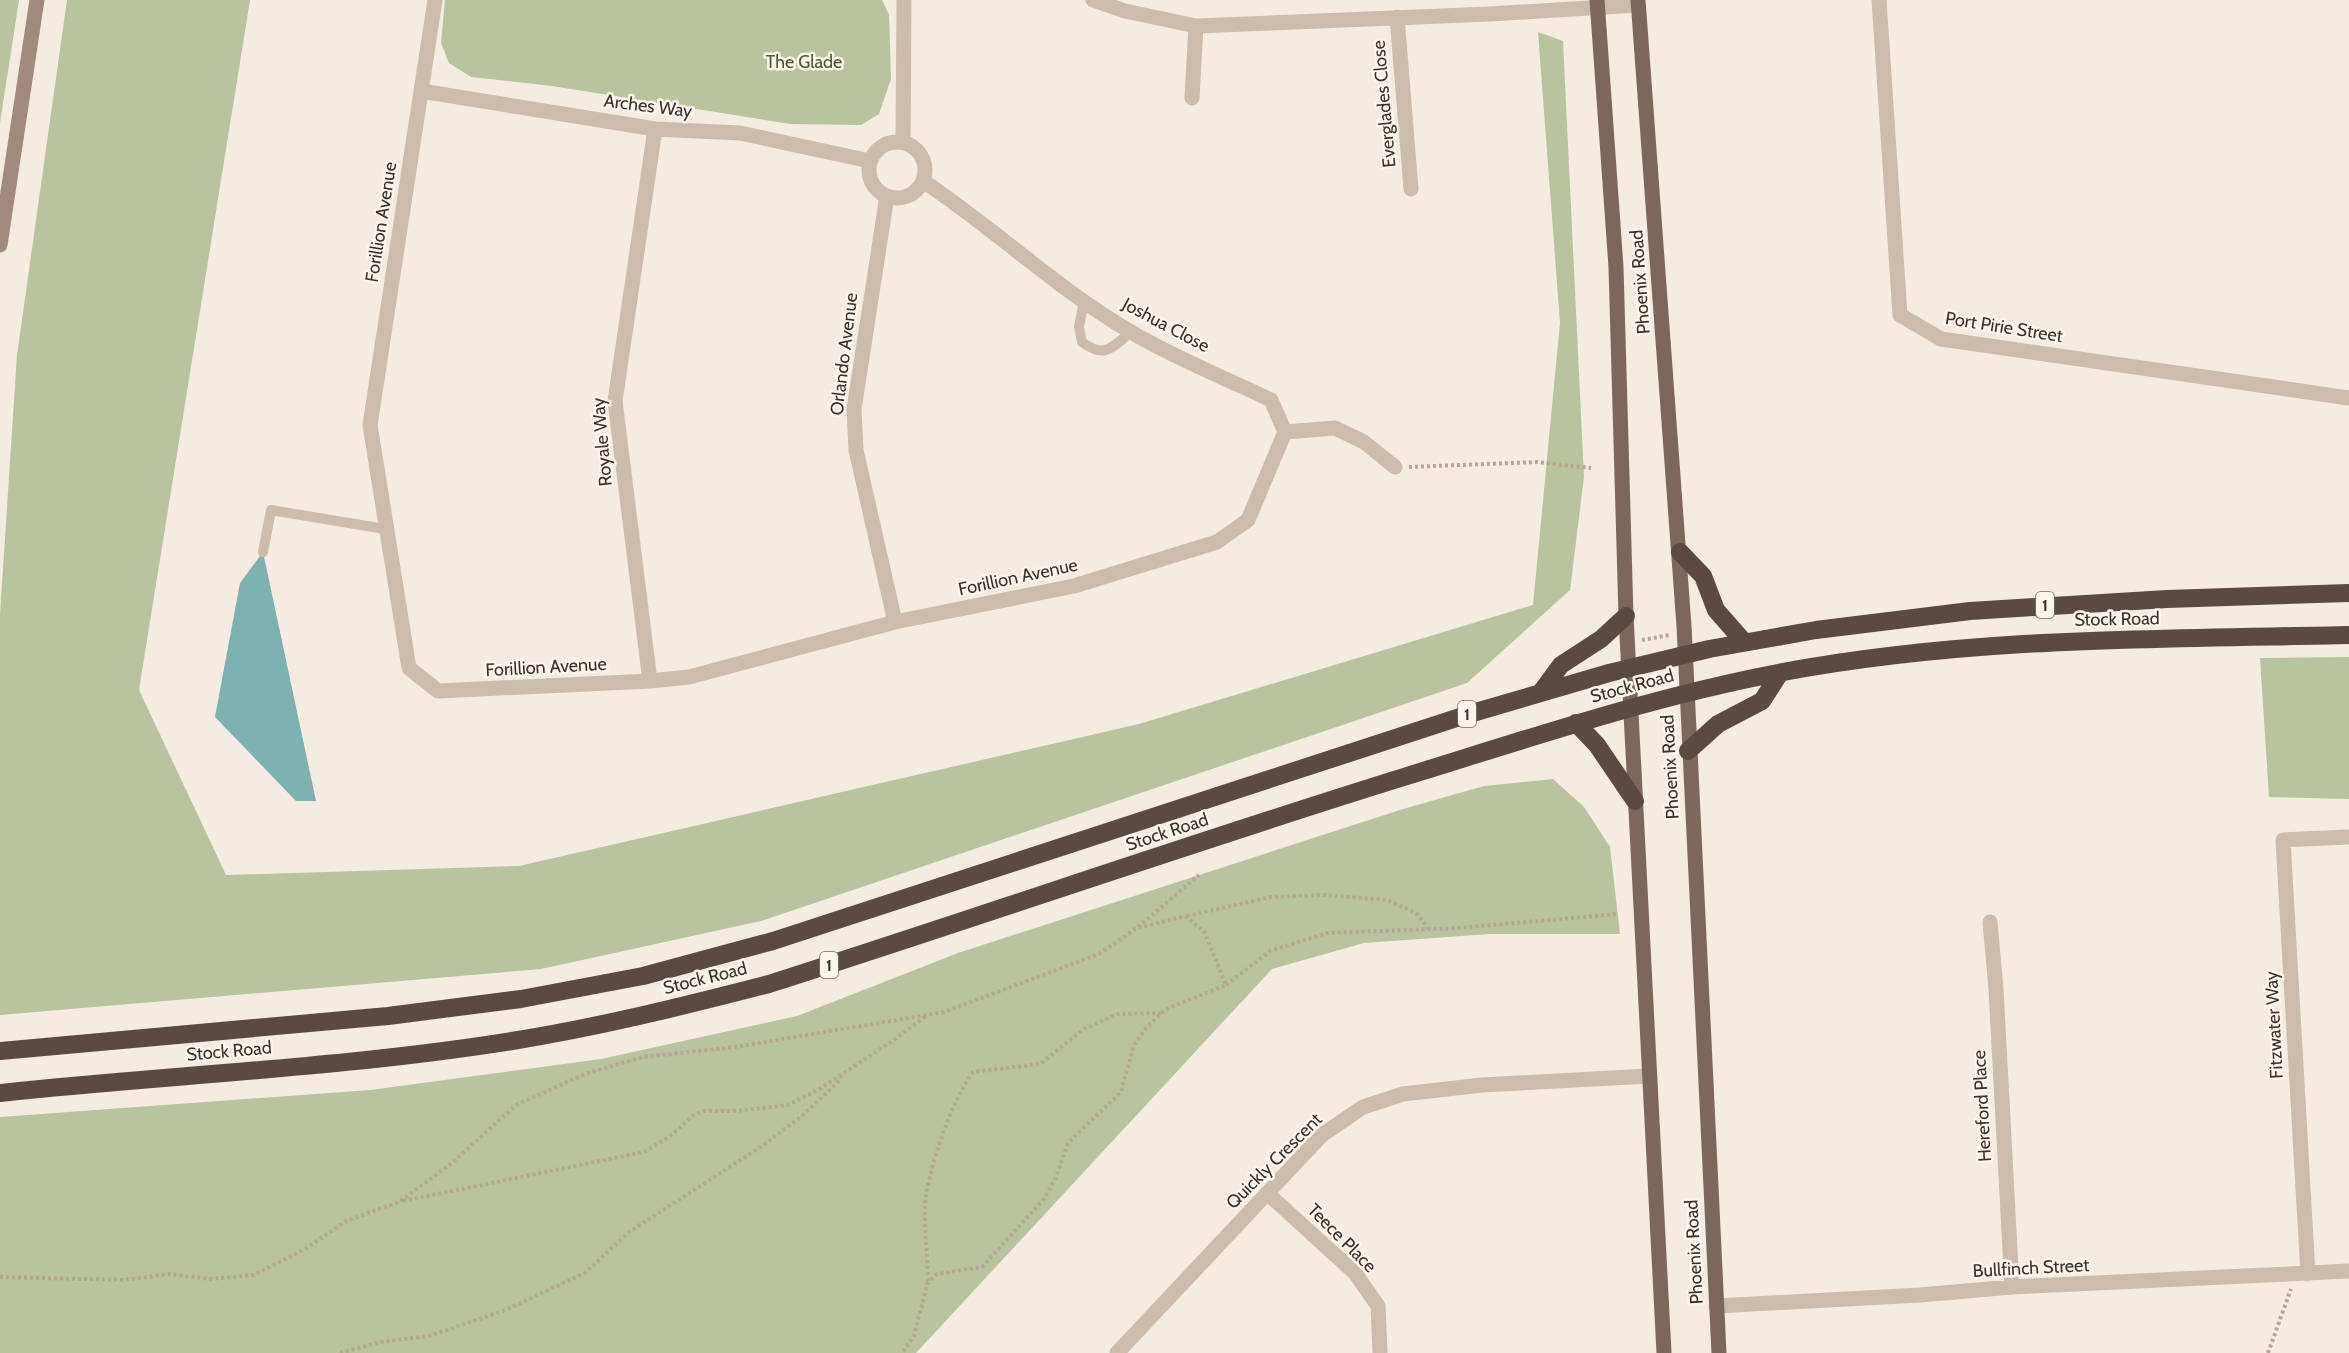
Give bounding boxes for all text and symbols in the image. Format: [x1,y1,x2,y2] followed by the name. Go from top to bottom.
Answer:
[1367,39,1401,169] street label: Everglades Close
[766,51,842,73] park label: The Glade
[603,90,693,122] street label: Arches Way
[361,160,401,284] street label: Forillion Avenue
[1625,229,1655,335] street label: Phoenix Road
[826,291,862,417] street label: Orlando Avenue
[1118,292,1213,357] street label: Joshua Close
[1944,307,2064,347] street label: Port Pirie Street
[587,397,617,487] street label: Royale Way
[956,554,1080,600] street label: Forillion Avenue
[2036,592,2054,618] road number: 1
[2074,607,2160,631] street label: Stock Road
[485,653,607,681] street label: Forillion Avenue
[1588,664,1676,708] street label: Stock Road
[1458,701,1476,727] road number: 1
[1656,714,1684,820] street label: Phoenix Road
[1123,808,1211,856] street label: Stock Road
[820,952,838,978] road number: 1
[661,957,749,999] street label: Stock Road
[2260,971,2288,1079] street label: Fitzwater Way
[185,1036,273,1066] street label: Stock Road
[1968,1050,1996,1162] street label: Hereford Place
[1221,1108,1327,1214] street label: Quickly Crescent
[1303,1199,1381,1277] street label: Teece Place
[1680,1199,1708,1305] street label: Phoenix Road
[1972,1254,2090,1282] street label: Bullfinch Street

